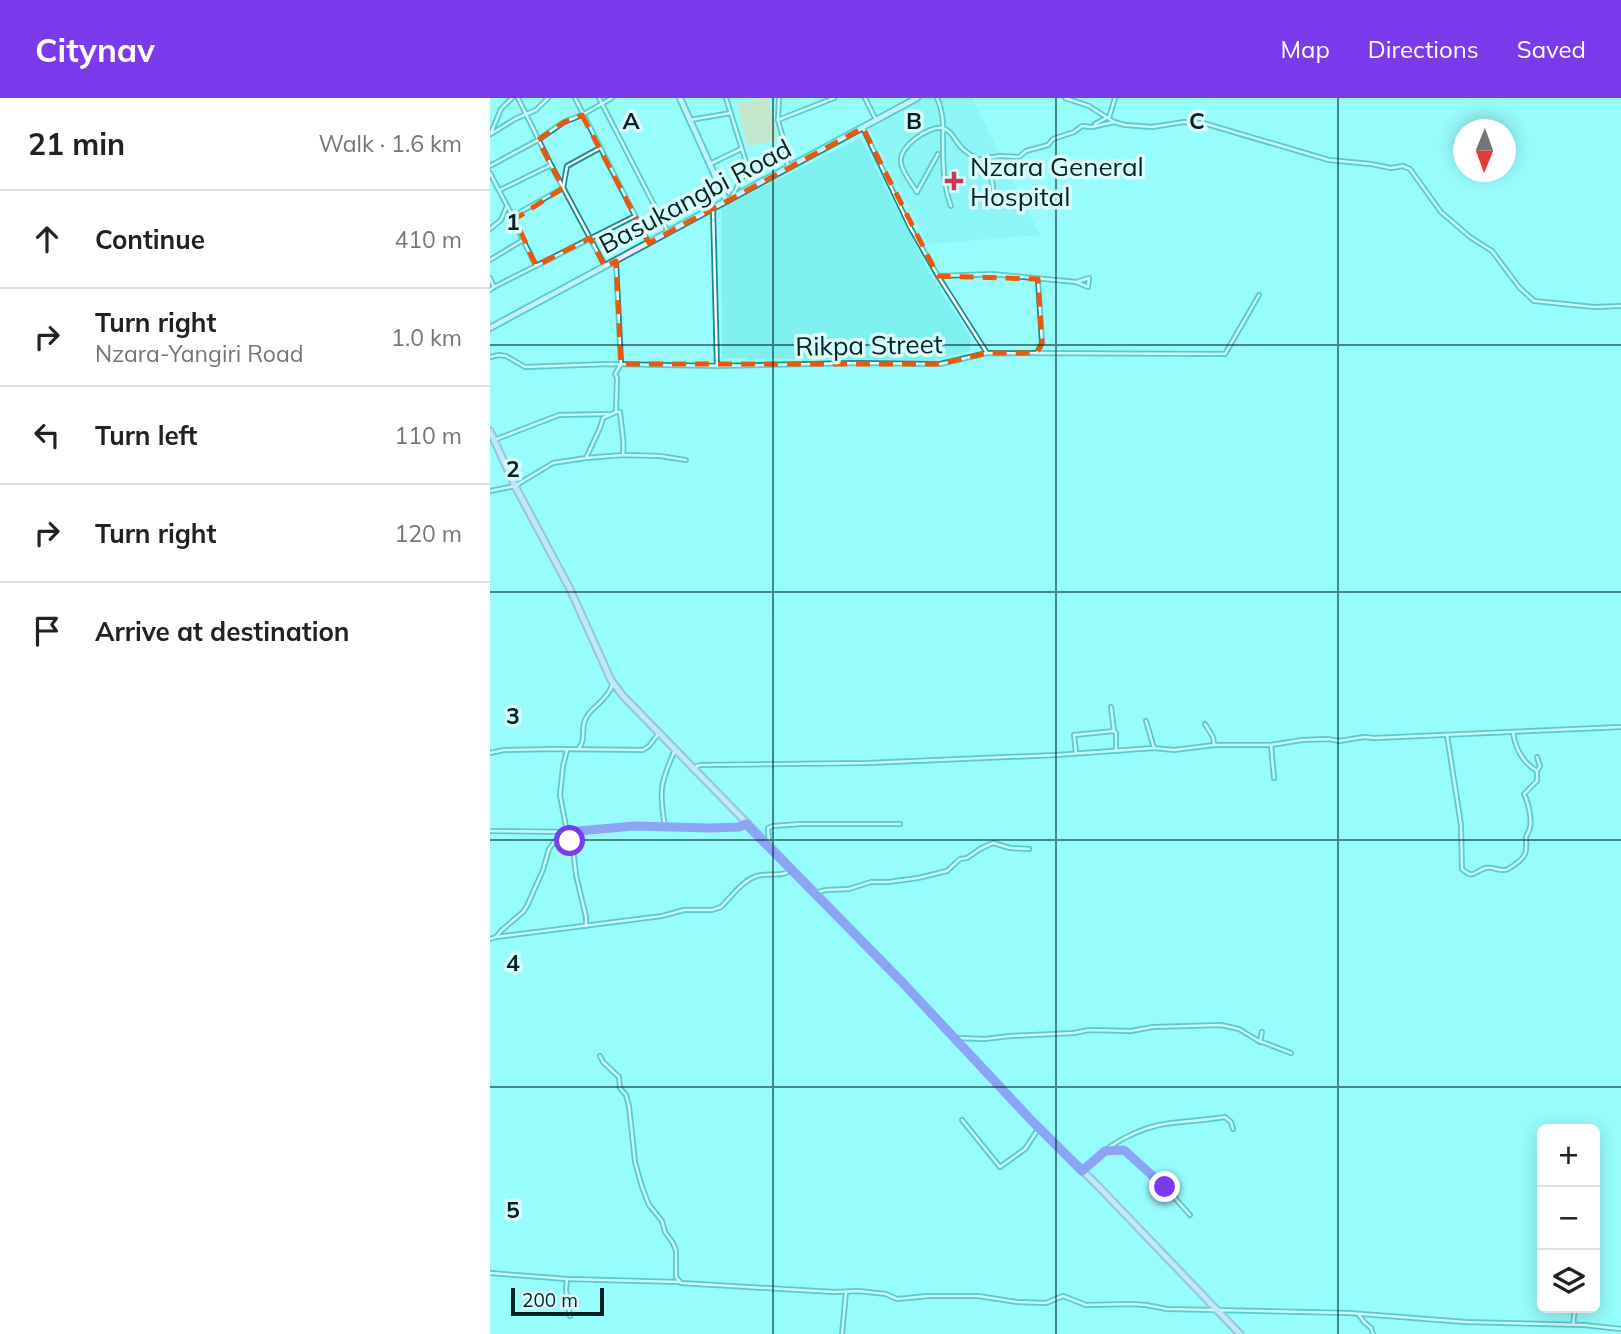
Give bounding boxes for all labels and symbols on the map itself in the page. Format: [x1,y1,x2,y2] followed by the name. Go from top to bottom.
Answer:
[622,106,640,135] text: A
[906,106,922,135] text: B
[1189,106,1205,135] text: C
[1453,119,1516,182] north arrow
[593,131,797,261] street label: Basukangbi Road
[970,150,1144,213] place label: Nzara General Hospital
[944,171,964,191] marker: Nzara General Hospital
[506,207,520,236] text: 1
[795,327,943,363] street label: Rikpa Street
[506,454,520,483] text: 2
[506,701,520,730] text: 3
[554,825,585,856] route start
[506,948,520,977] text: 4
[1149,1171,1180,1202] route end
[506,1195,520,1224] text: 5
[511,1285,604,1317] scale bar

